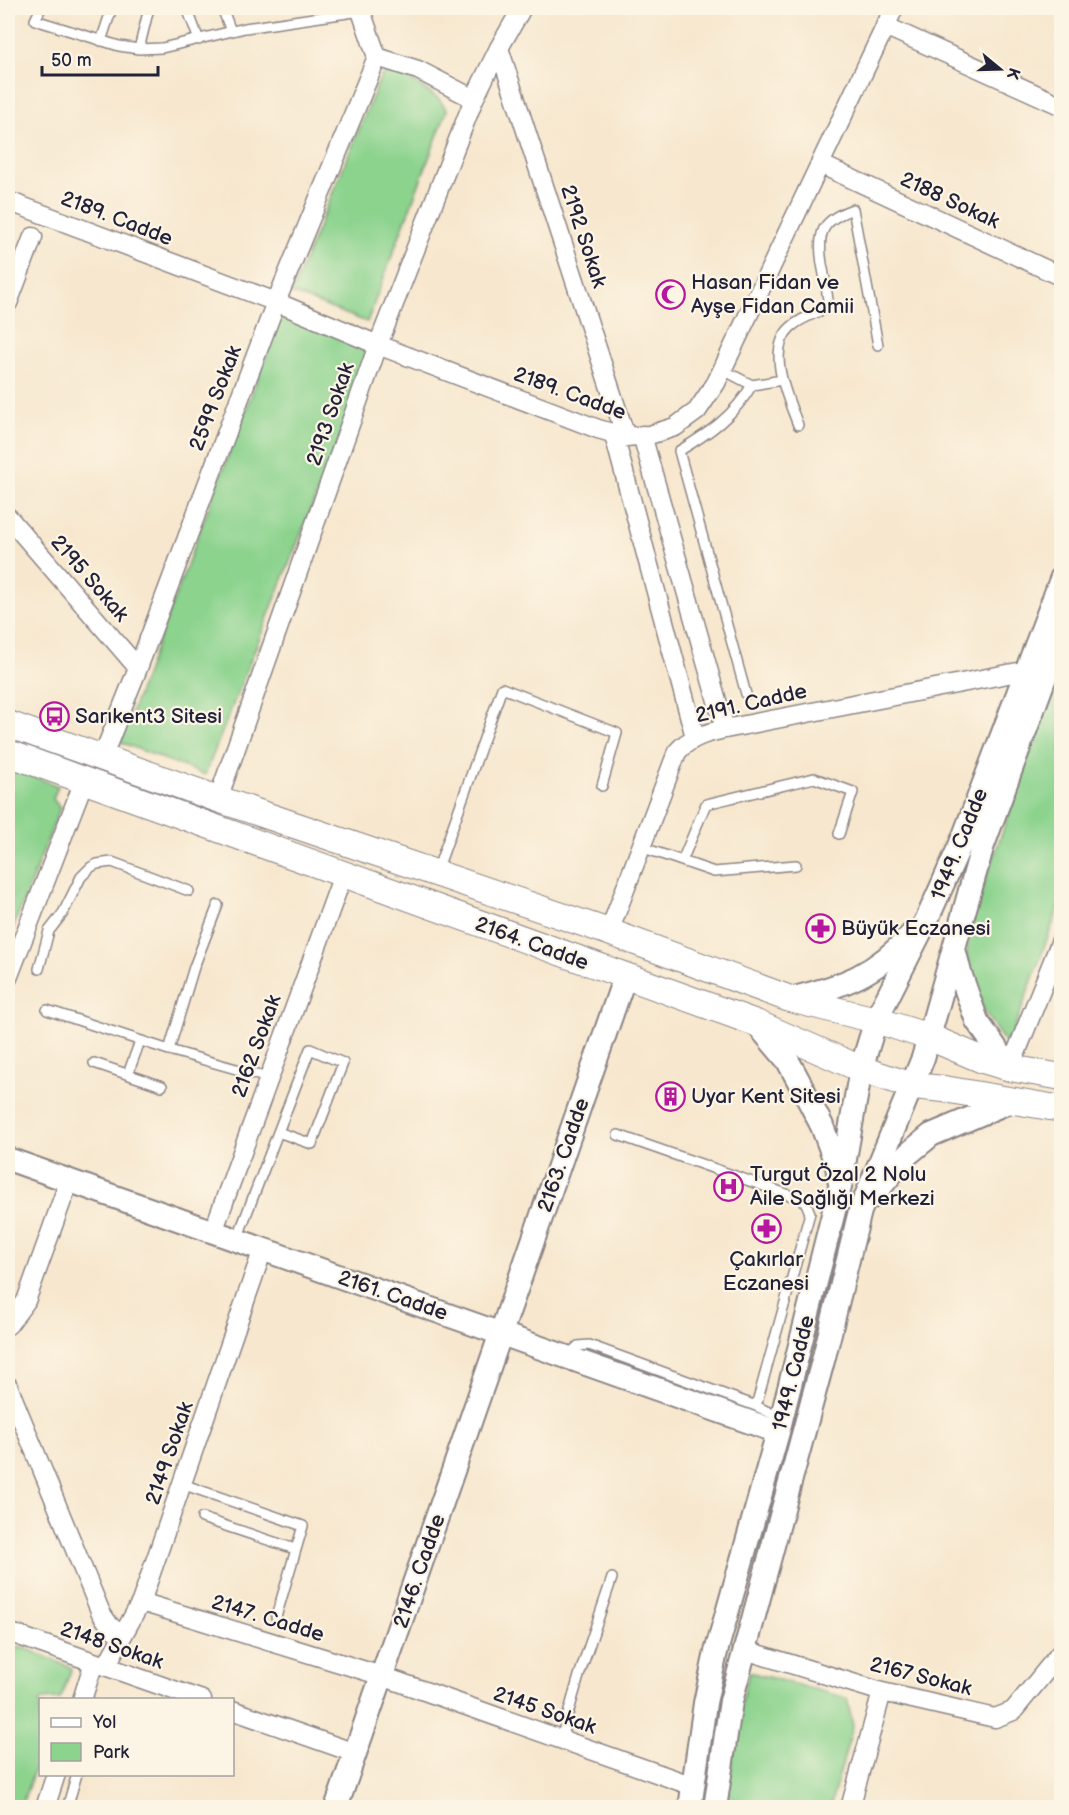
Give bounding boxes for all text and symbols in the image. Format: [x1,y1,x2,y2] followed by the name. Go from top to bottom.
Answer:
[42,39,158,77] scale bar
[970,39,1030,99] north arrow
[51,50,92,71] text: 50 m
[1002,65,1024,82] text: K
[896,167,1004,235] street label: 2188 Sokak
[555,182,612,291] street label: 2192 Sokak
[57,186,176,251] street label: 2189. Cadde
[691,270,854,319] place label: Hasan Fidan ve Ayşe Fidan Camii
[654,278,686,310] mosque icon: Hasan Fidan ve Ayşe Fidan Camii
[184,341,247,454] street label: 2599 Sokak
[301,359,360,469] street label: 2193 Sokak
[510,362,629,425] street label: 2189. Cadde
[45,530,134,627] street label: 2195 Sokak
[693,679,809,728] street label: 2191. Cadde
[38,700,70,732] bus stop icon: Sarıkent3 Sitesi
[75,704,222,729] place label: Sarıkent3 Sitesi
[926,785,993,904] street label: 1949. Cadde
[472,911,592,976] street label: 2164. Cadde
[804,912,836,944] pharmacy icon: Büyük Eczanesi
[841,916,991,941] place label: Büyük Eczanesi
[226,991,287,1101] street label: 2162 Sokak
[654,1080,686,1112] building icon: Uyar Kent Sitesi
[691,1084,841,1109] place label: Uyar Kent Sitesi
[532,1095,595,1216] street label: 2163. Cadde
[750,1162,935,1211] place label: Turgut Özal 2 Nolu Aile Sağlığı Merkezi
[713,1170,745,1202] hospital icon: Turgut Özal 2 Nolu Aile Sağlığı Merkezi
[750,1212,782,1244] pharmacy icon: Çakırlar Eczanesi
[723,1247,809,1296] place label: Çakırlar Eczanesi
[335,1265,451,1326] street label: 2161. Cadde
[767,1313,820,1434] street label: 1949. Cadde
[140,1398,199,1508] street label: 2149 Sokak
[388,1511,451,1631] street label: 2146. Cadde
[209,1590,327,1647] street label: 2147. Cadde
[57,1616,167,1675] street label: 2148 Sokak
[867,1652,975,1701] street label: 2167 Sokak
[490,1681,600,1740] street label: 2145 Sokak
[39,1698,234,1776] legend
[92,1712,116,1733] text: Yol
[93,1742,129,1763] text: Park

